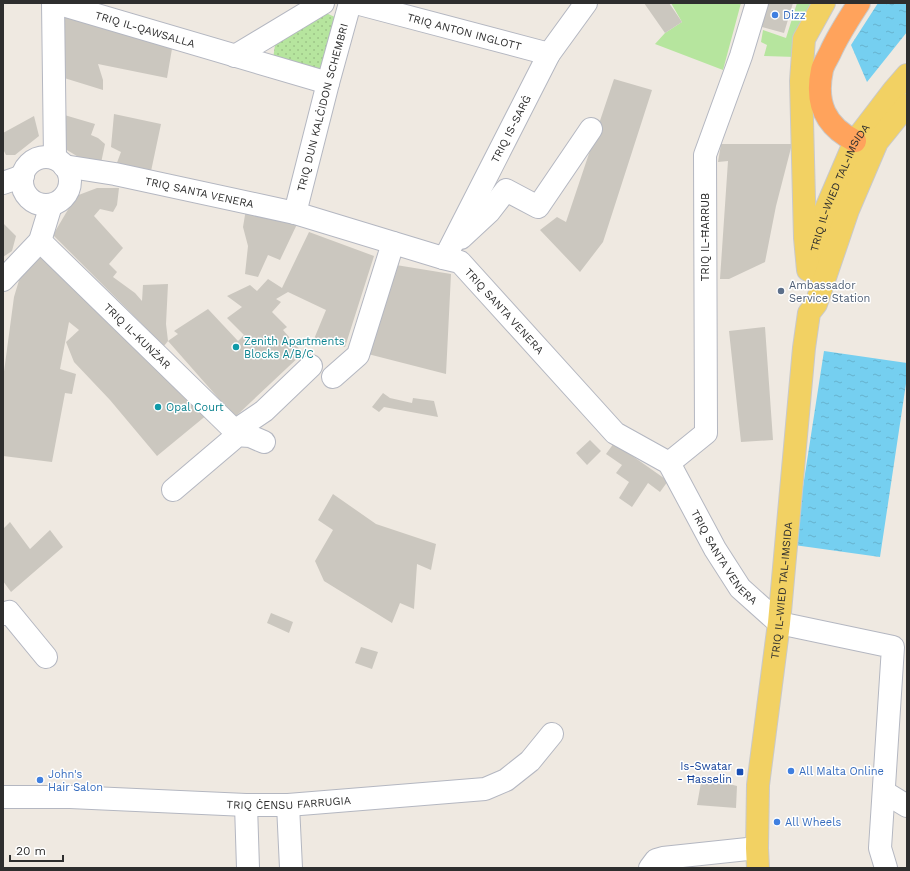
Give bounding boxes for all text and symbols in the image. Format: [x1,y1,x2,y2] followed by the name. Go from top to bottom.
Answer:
[94,8,197,50] street label: TRIQ IL-QAWSALLA
[783,9,806,22] place label: Dizz
[406,10,523,53] street label: TRIQ ANTON INGLOTT
[770,10,780,20] marker: Dizz
[294,22,351,193] street label: TRIQ DUN KALĊIDON SCHEMBRI
[488,92,534,165] street label: TRIQ IS-SARĠ
[807,121,872,253] street label: TRIQ IL-WIED TAL-IMSIDA
[144,174,255,210] street label: TRIQ SANTA VENERA
[699,193,712,281] street label: TRIQ IL-ĦARRUB
[462,265,547,357] street label: TRIQ SANTA VENERA
[789,279,870,305] place label: Ambassador Service Station
[776,286,786,296] marker: Ambassador Service Station
[101,300,174,371] street label: TRIQ IL-KUNŻAR
[244,335,345,361] place label: Zenith Apartments Blocks A/B/C
[231,342,241,352] marker: Zenith Apartments Blocks A/B/C
[166,401,224,414] place label: Opal Court
[153,402,163,412] marker: Opal Court
[689,507,760,607] street label: TRIQ SANTA VENERA
[768,521,795,660] street label: TRIQ IL-WIED TAL-IMSIDA
[677,760,733,786] place label: Is-Swatar - Ħasselin
[799,765,884,778] place label: All Malta Online
[786,766,796,776] marker: All Malta Online
[735,767,745,777] marker: Is-Swatar - Ħasselin
[48,768,103,794] place label: John's Hair Salon
[35,775,45,785] marker: John's Hair Salon
[226,793,351,812] street label: TRIQ ĊENSU FARRUGIA
[785,816,842,829] place label: All Wheels
[772,817,782,827] marker: All Wheels
[10,837,63,863] scale bar
[16,844,46,858] text: 20 m

